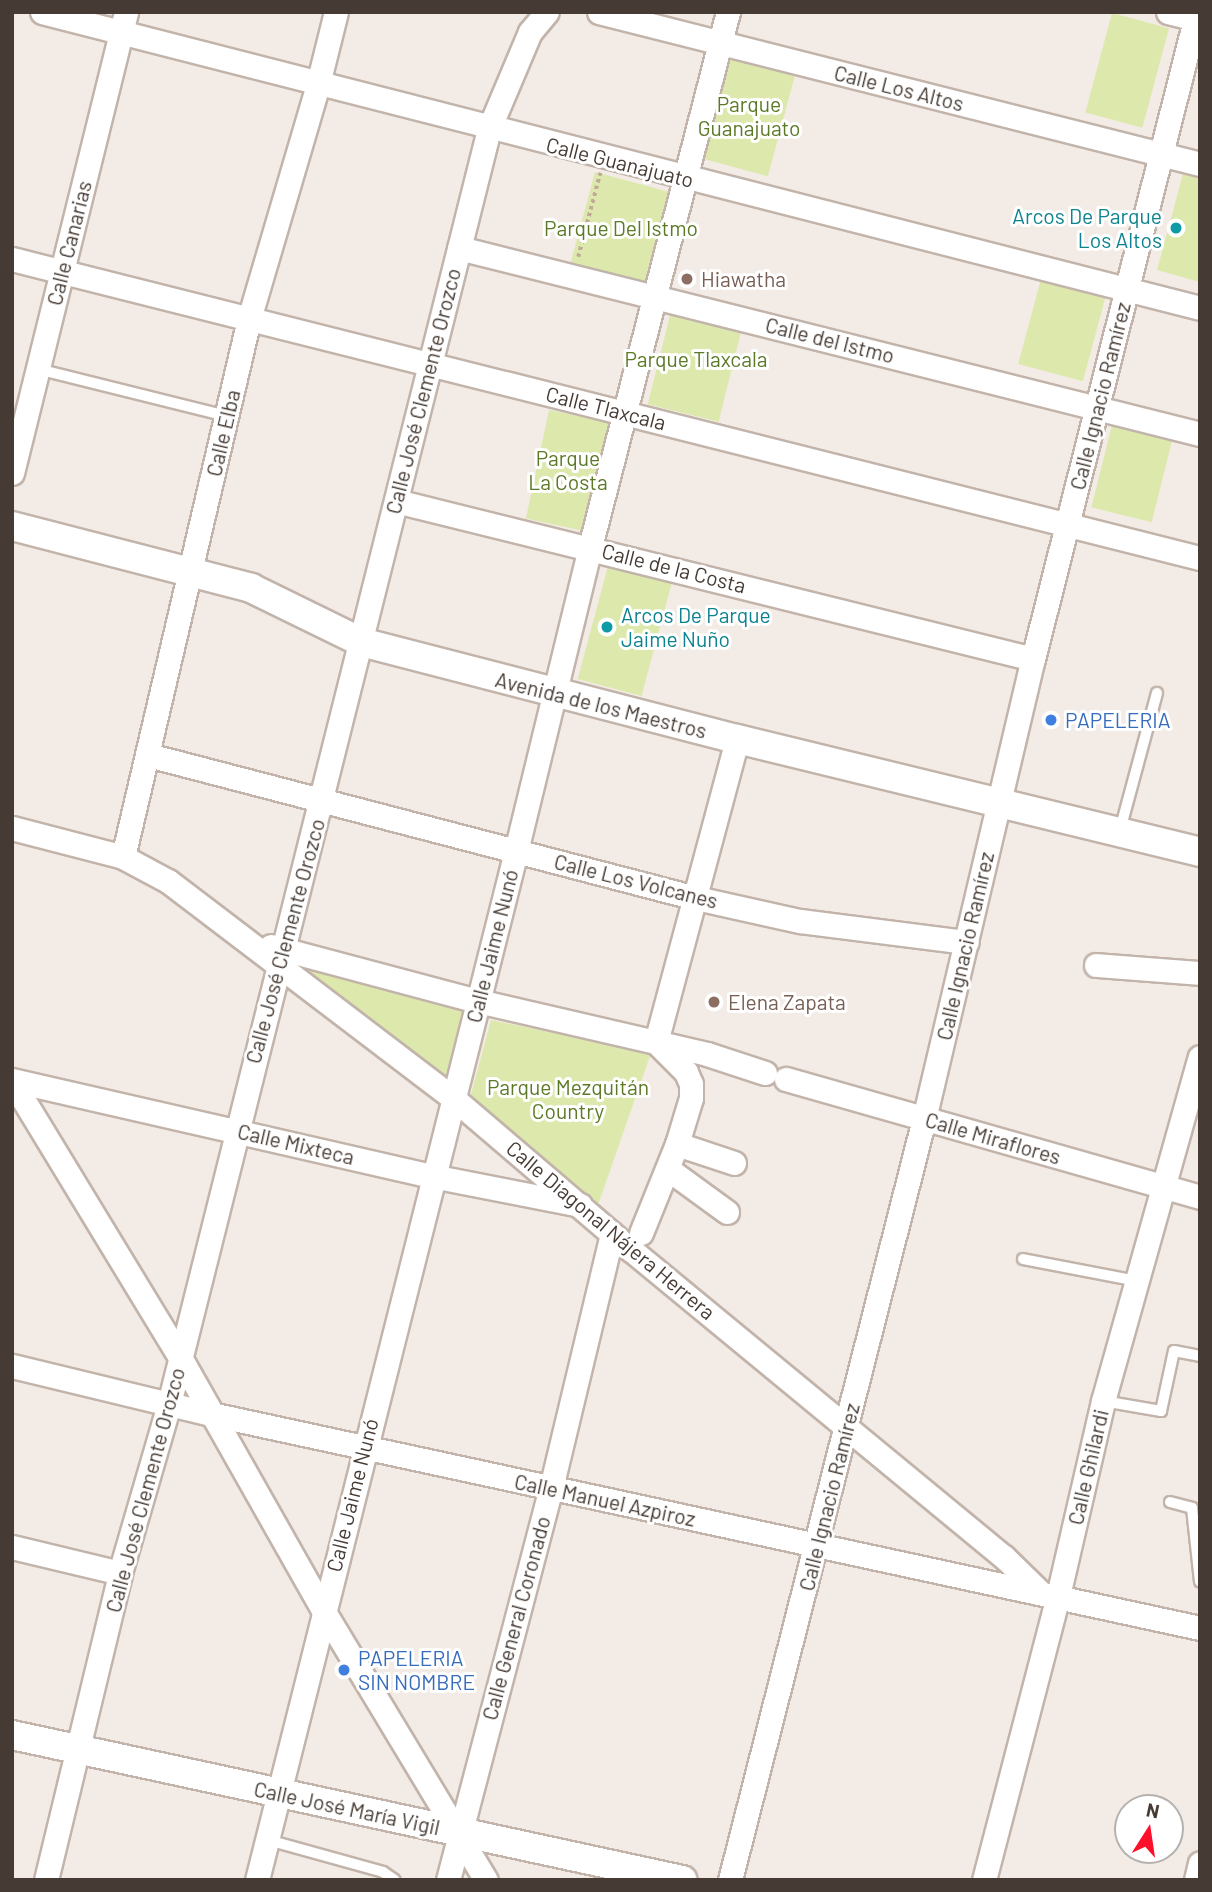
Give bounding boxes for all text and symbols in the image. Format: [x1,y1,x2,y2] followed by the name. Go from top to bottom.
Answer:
[832,60,966,116] street label: Calle Los Altos
[698,91,800,141] park label: Parque Guanajuato
[544,131,696,193] street label: Calle Guanajuato
[41,178,97,308] street label: Calle Canarias
[1012,203,1162,253] place label: Arcos De Parque Los Altos
[544,215,698,241] park label: Parque Del Istmo
[1168,220,1184,236] marker: Arcos De Parque Los Altos
[380,266,466,516] street label: Calle José Clemente Orozco
[701,266,786,292] place label: Hiawatha
[679,271,695,287] marker: Hiawatha
[1064,300,1136,492] street label: Calle Ignacio Ramírez
[763,312,897,368] street label: Calle del Istmo
[624,346,768,372] park label: Parque Tlaxcala
[543,381,669,435] street label: Calle Tlaxcala
[201,387,245,479] street label: Calle Elba
[528,445,608,495] park label: Parque La Costa
[599,538,749,598] street label: Calle de la Costa
[621,602,771,652] place label: Arcos De Parque Jaime Nuño
[599,619,615,635] marker: Arcos De Parque Jaime Nuño
[493,667,709,743] street label: Avenida de los Maestros
[1065,707,1171,733] place label: PAPELERIA
[1043,712,1059,728] marker: PAPELERIA
[240,816,330,1066] street label: Calle José Clemente Orozco
[552,849,720,913] street label: Calle Los Volcanes
[931,849,999,1043] street label: Calle Ignacio Ramírez
[461,867,523,1025] street label: Calle Jaime Nunó
[728,989,846,1015] place label: Elena Zapata
[706,994,722,1010] marker: Elena Zapata
[487,1074,649,1124] park label: Parque Mezquitán Country
[922,1107,1064,1169] street label: Calle Miraflores
[235,1118,357,1170] street label: Calle Mixteca
[502,1135,720,1325] street label: Calle Diagonal Nájera Herrera
[100,1365,190,1615] street label: Calle José Clemente Orozco
[793,1401,865,1593] street label: Calle Ignacio Ramírez
[1062,1407,1114,1527] street label: Calle Ghilardi
[321,1416,383,1574] street label: Calle Jaime Nunó
[512,1469,698,1531] street label: Calle Manuel Azpiroz
[477,1513,555,1723] street label: Calle General Coronado
[358,1645,475,1695] place label: PAPELERIA SIN NOMBRE
[336,1662,352,1678] marker: PAPELERIA SIN NOMBRE
[252,1776,442,1840] street label: Calle José María Vigil
[1114,1794,1184,1864] north arrow
[1144,1797,1162,1822] text: N

